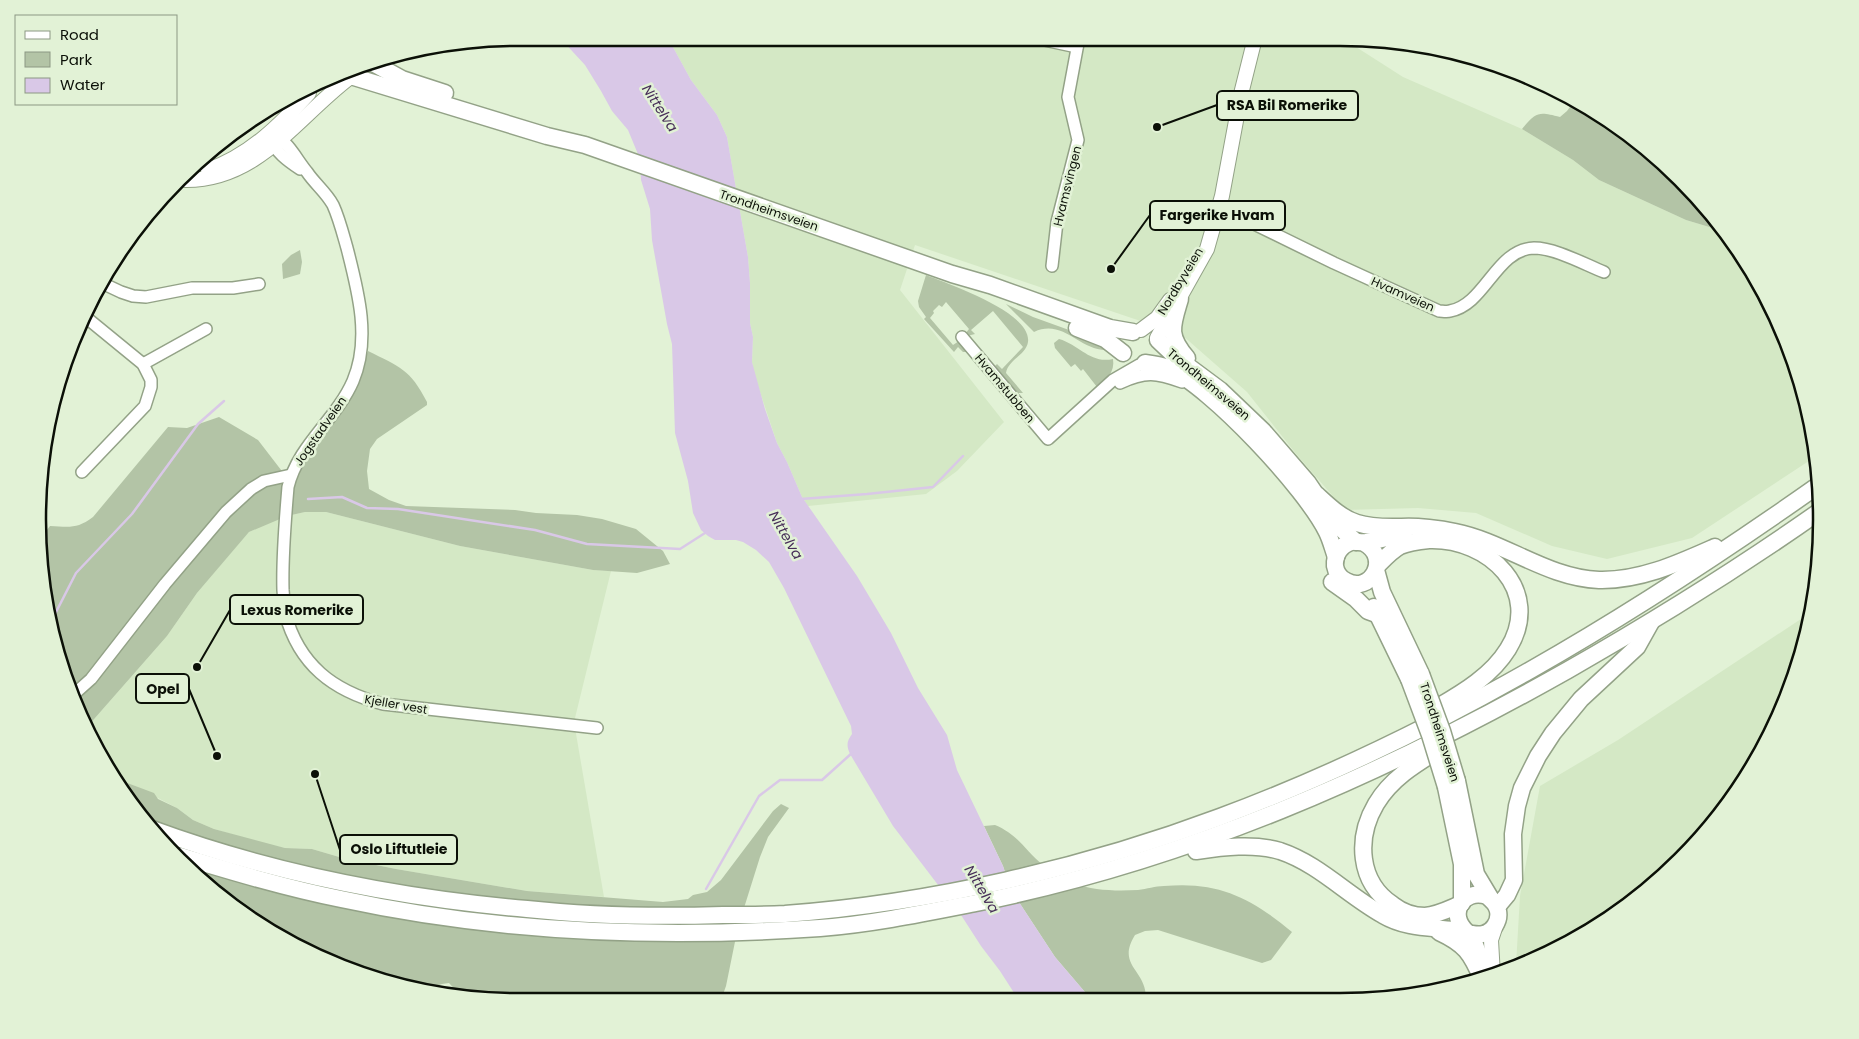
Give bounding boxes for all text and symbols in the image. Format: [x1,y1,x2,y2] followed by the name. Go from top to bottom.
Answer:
[15,15,178,105] legend
[60,24,99,45] text: Road
[60,49,92,70] text: Park
[60,74,106,95] text: Water
[637,80,683,136] water label: Nittelva
[1217,91,1358,120] callout: RSA Bil Romerike
[1227,95,1348,115] text: RSA Bil Romerike
[1049,144,1085,228] street label: Hvamsvingen
[717,185,821,235] street label: Trondheimsveien
[1150,201,1285,230] callout: Fargerike Hvam
[1160,205,1275,225] text: Fargerike Hvam
[1153,244,1207,318] street label: Nordbyveien
[1369,272,1437,316] street label: Hvamveien
[1164,344,1254,424] street label: Trondheimsveien
[971,350,1039,426] street label: Hvamstubben
[290,393,350,469] street label: Jogstadveien
[764,507,808,563] water label: Nittelva
[230,595,363,624] callout: Lexus Romerike
[241,600,354,620] text: Lexus Romerike
[136,674,189,703] callout: Opel
[146,679,180,699] text: Opel
[1416,680,1464,784] street label: Trondheimsveien
[363,690,429,718] street label: Kjeller vest
[340,835,457,864] callout: Oslo Liftutleie
[351,839,448,859] text: Oslo Liftutleie
[960,861,1004,917] water label: Nittelva

